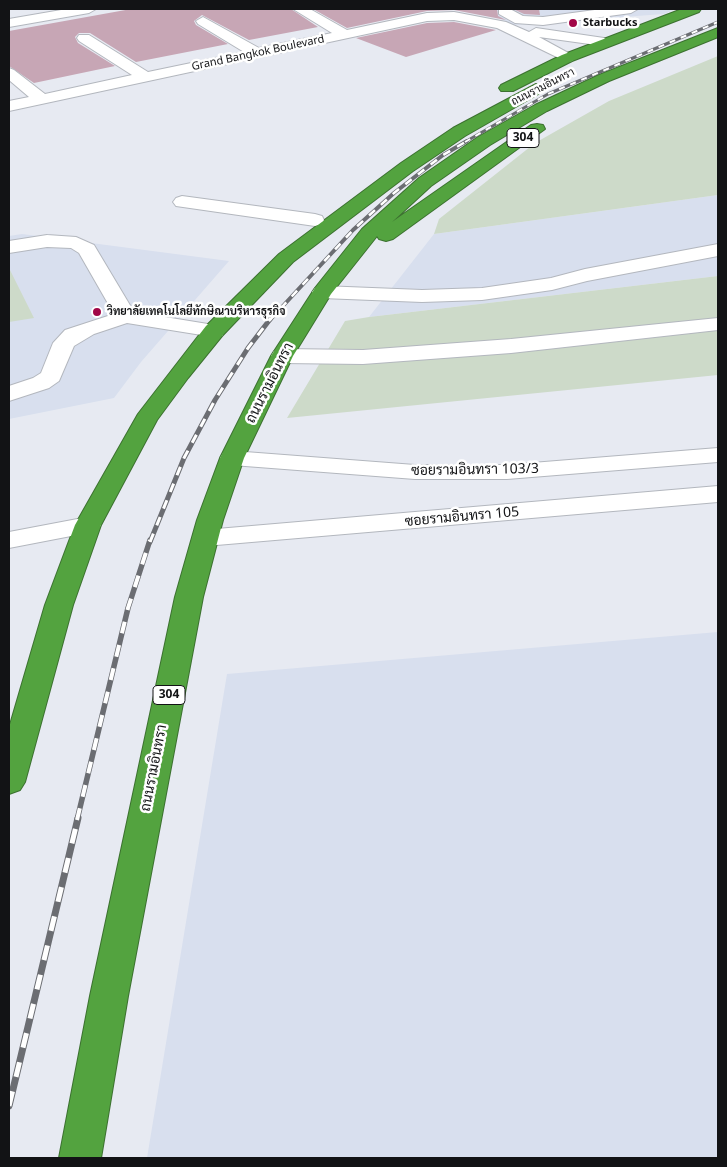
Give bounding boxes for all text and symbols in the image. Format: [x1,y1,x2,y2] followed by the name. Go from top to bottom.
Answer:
[583,16,637,30] place label: Starbucks
[567,17,579,29] marker: Starbucks
[190,32,326,74] street label: Grand Bangkok Boulevard
[509,65,577,109] street label: ถนนรามอินทรา
[507,128,539,148] road number: 304
[107,305,285,319] place label: วิทยาลัยเทคโนโลยีทักษิณาบริหารธุรกิจ
[91,306,103,318] marker: วิทยาลัยเทคโนโลยีทักษิณาบริหารธุรกิจ
[243,340,297,426] street label: ถนนรามอินทรา
[411,460,539,480] street label: ซอยรามอินทรา 103/3
[404,504,520,530] street label: ซอยรามอินทรา 105
[153,686,185,704] road number: 304
[137,723,171,813] street label: ถนนรามอินทรา

